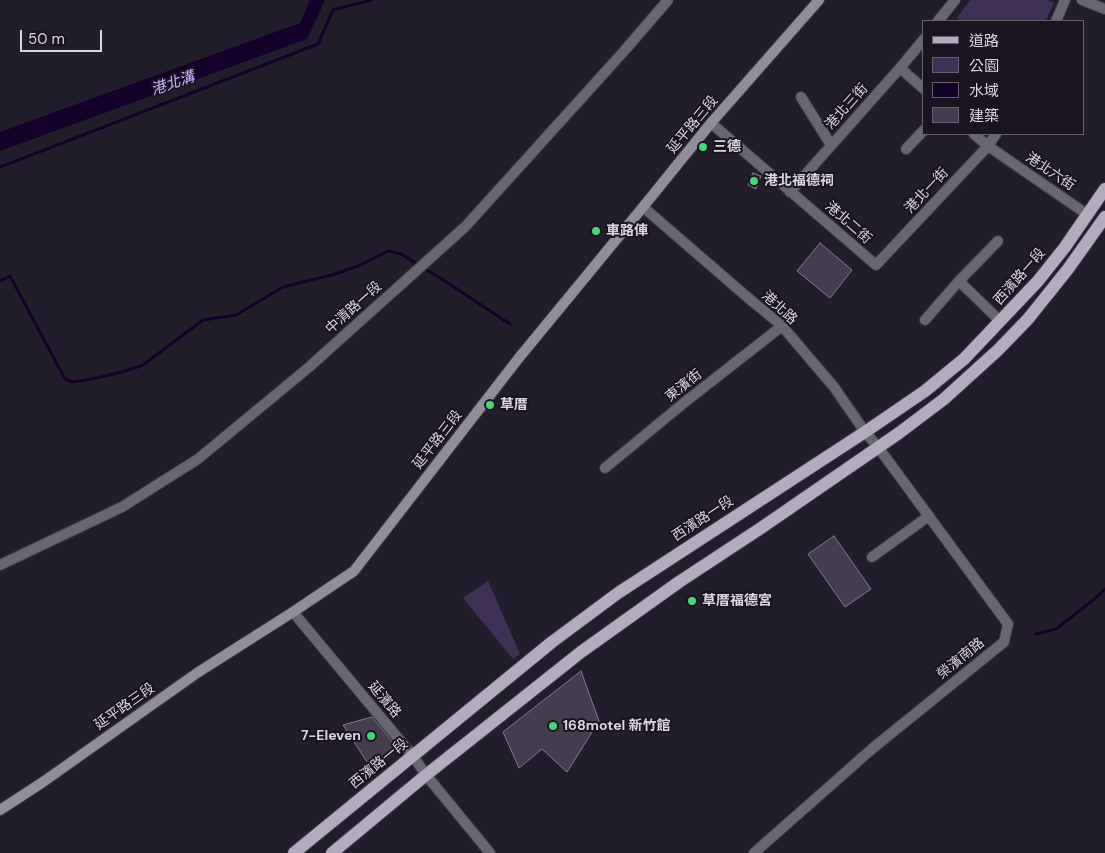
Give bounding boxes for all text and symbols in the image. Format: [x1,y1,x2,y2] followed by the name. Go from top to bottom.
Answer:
[22,20,105,52] scale bar
[922,20,1085,135] legend
[28,29,65,49] text: 50 m
[969,31,999,51] text: 道路
[969,56,999,76] text: 公園
[149,68,197,100] water label: 港北溝
[822,81,872,133] street label: 港北三街
[969,81,999,101] text: 水域
[664,93,722,157] street label: 延平路三段
[969,106,999,126] text: 建築
[713,139,741,155] place label: 三德
[697,141,709,153] marker: 三德
[1022,149,1078,195] street label: 港北六街
[902,165,952,217] street label: 港北一街
[764,173,834,189] place label: 港北福德祠
[748,175,760,187] marker: 港北福德祠
[821,198,875,248] street label: 港北二街
[606,223,648,239] place label: 車路俥
[590,225,602,237] marker: 車路俥
[991,245,1049,309] street label: 西濱路一段
[322,278,386,338] street label: 中清路一段
[758,288,800,328] street label: 港北路
[662,366,706,406] street label: 東濱街
[500,397,528,413] place label: 草厝
[484,399,496,411] marker: 草厝
[410,407,466,473] street label: 延平路三段
[669,493,737,545] street label: 西濱路一段
[702,593,772,609] place label: 草厝福德宮
[686,595,698,607] marker: 草厝福德宮
[934,635,988,683] street label: 榮濱南路
[364,679,404,721] street label: 延濱路
[92,680,158,734] street label: 延平路三段
[563,718,671,734] place label: 168motel 新竹館
[547,720,559,732] marker: 168motel 新竹館
[301,728,361,744] place label: 7-Eleven
[365,730,377,742] marker: 7-Eleven
[347,735,411,793] street label: 西濱路一段

